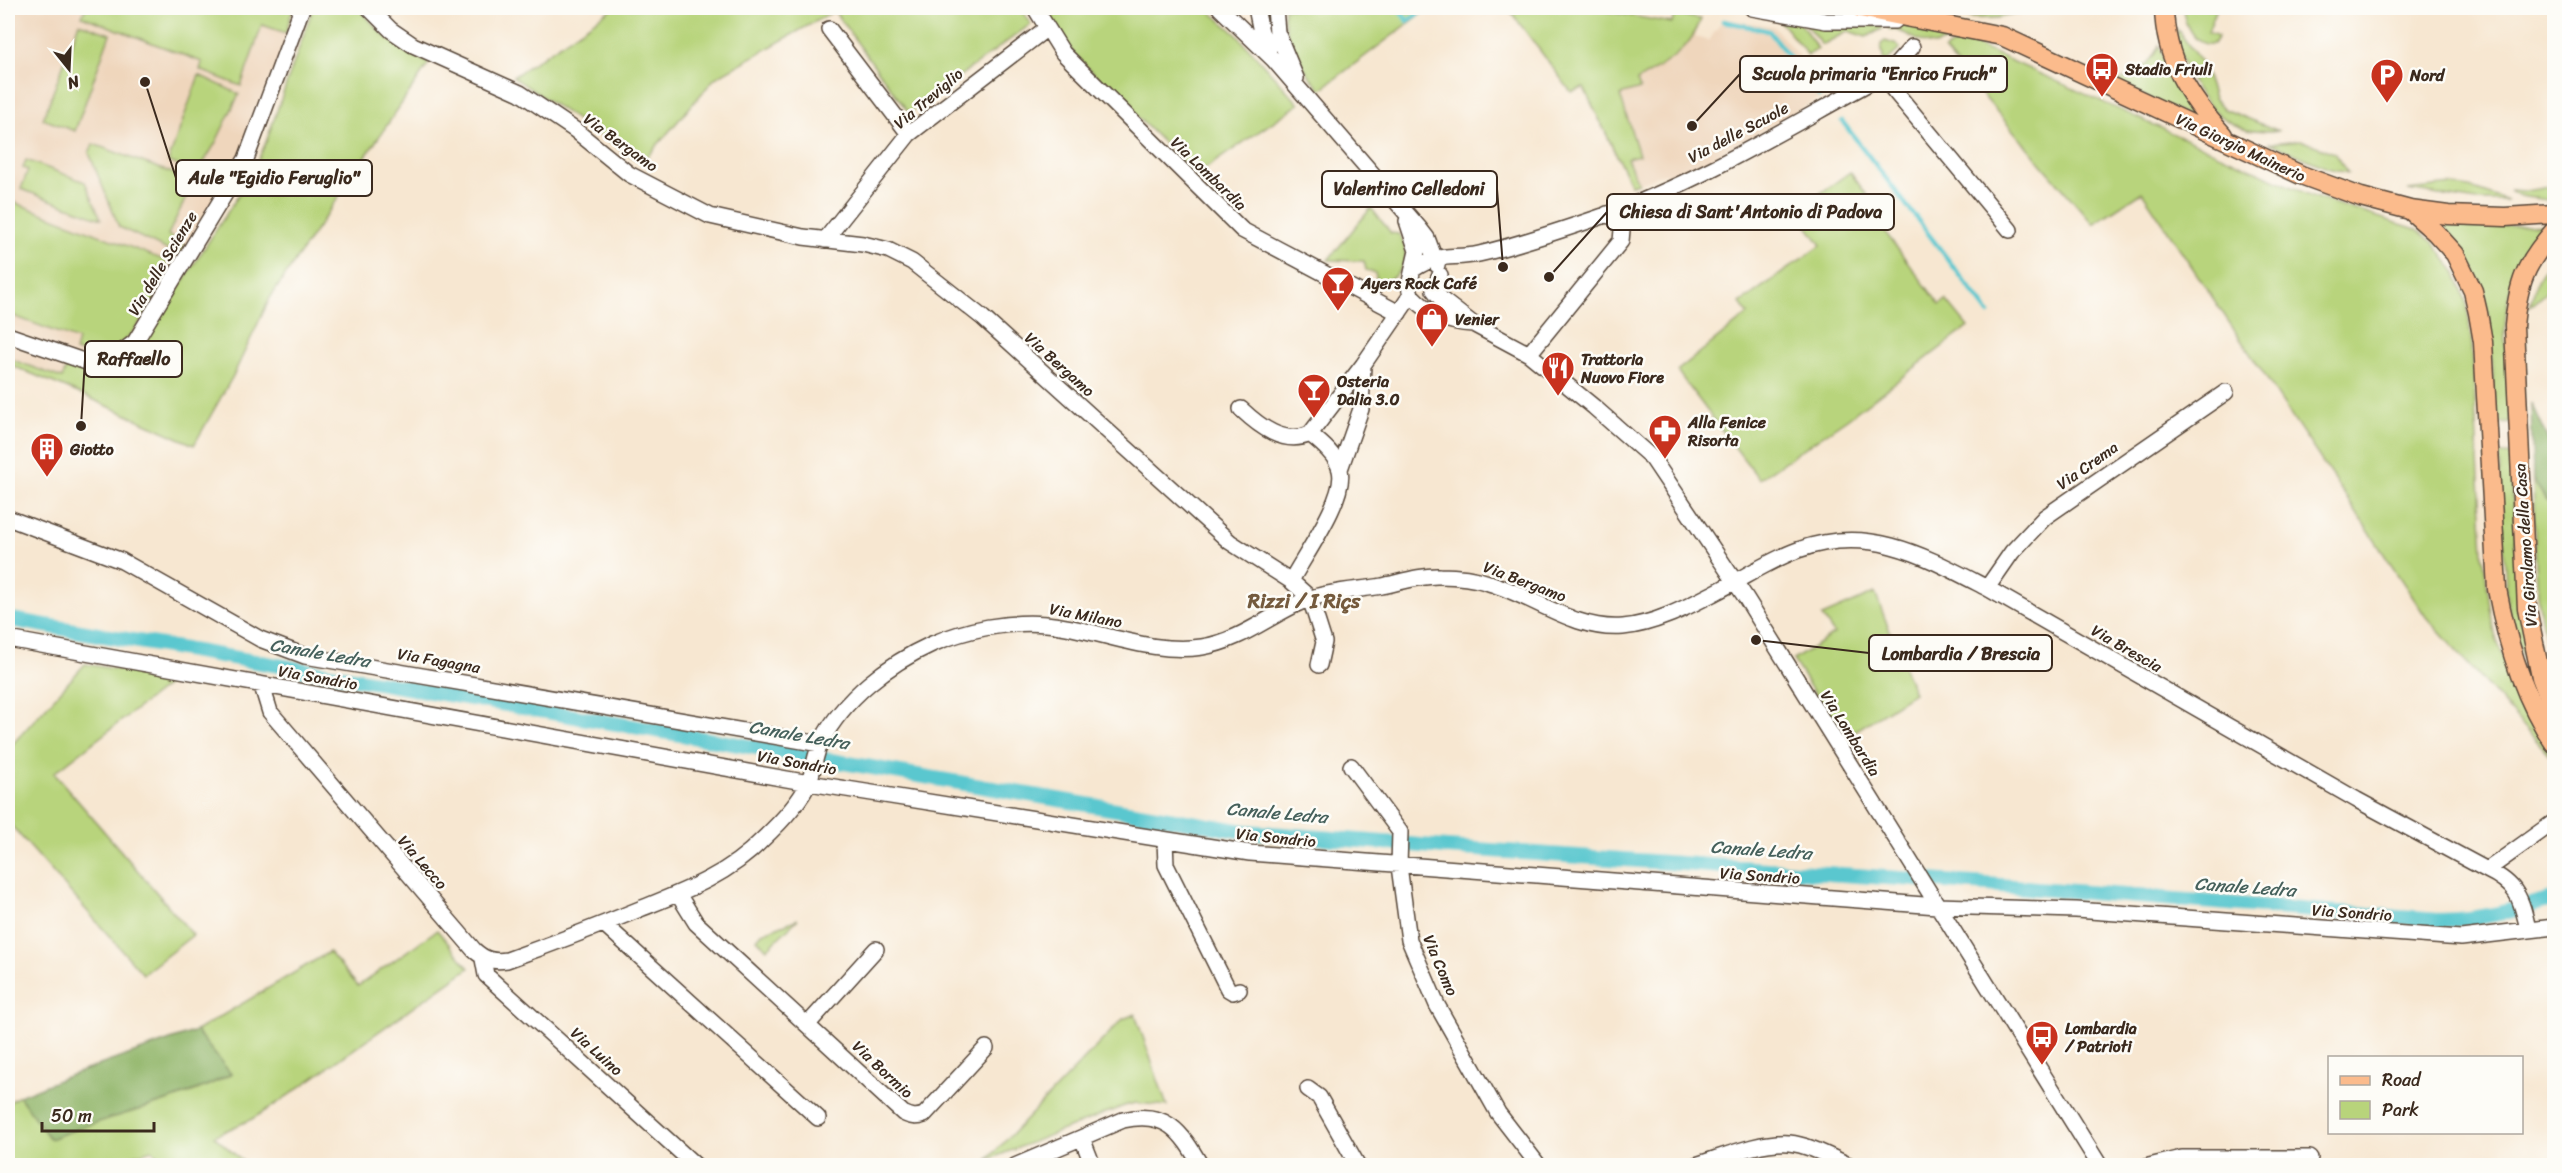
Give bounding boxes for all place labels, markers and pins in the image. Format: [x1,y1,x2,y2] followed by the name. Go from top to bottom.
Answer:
[2084,51,2120,98] bus stop icon: Stadio Friuli
[2124,55,2213,84] place label: Stadio Friuli
[1740,56,2007,92] callout: Scuola primaria "Enrico Fruch"
[2369,57,2405,104] parking icon: Nord
[2409,61,2446,90] place label: Nord
[176,160,372,196] callout: Aule "Egidio Feruglio"
[1322,171,1497,207] callout: Valentino Celledoni
[1607,194,1894,230] callout: Chiesa di Sant'Antonio di Padova
[1320,265,1356,312] bar icon: Ayers Rock Café
[1360,269,1478,298] place label: Ayers Rock Café
[1414,301,1450,348] shop icon: Venier
[1455,305,1500,334] place label: Venier
[85,341,182,377] callout: Raffaello
[1580,345,1664,392] place label: Trattoria Nuovo Fiore
[1540,350,1576,397] restaurant icon: Trattoria Nuovo Fiore
[1336,367,1400,414] place label: Osteria Dalia 3.0
[1296,372,1332,419] bar icon: Osteria Dalia 3.0
[1687,408,1767,455] place label: Alla Fenice Risorta
[1647,413,1683,460] pharmacy icon: Alla Fenice Risorta
[29,431,65,478] building icon: Giotto
[69,435,114,464] place label: Giotto
[1869,635,2052,671] callout: Lombardia / Brescia
[2064,1014,2137,1061] place label: Lombardia / Patrioti
[2024,1019,2060,1066] bus stop icon: Lombardia / Patrioti

